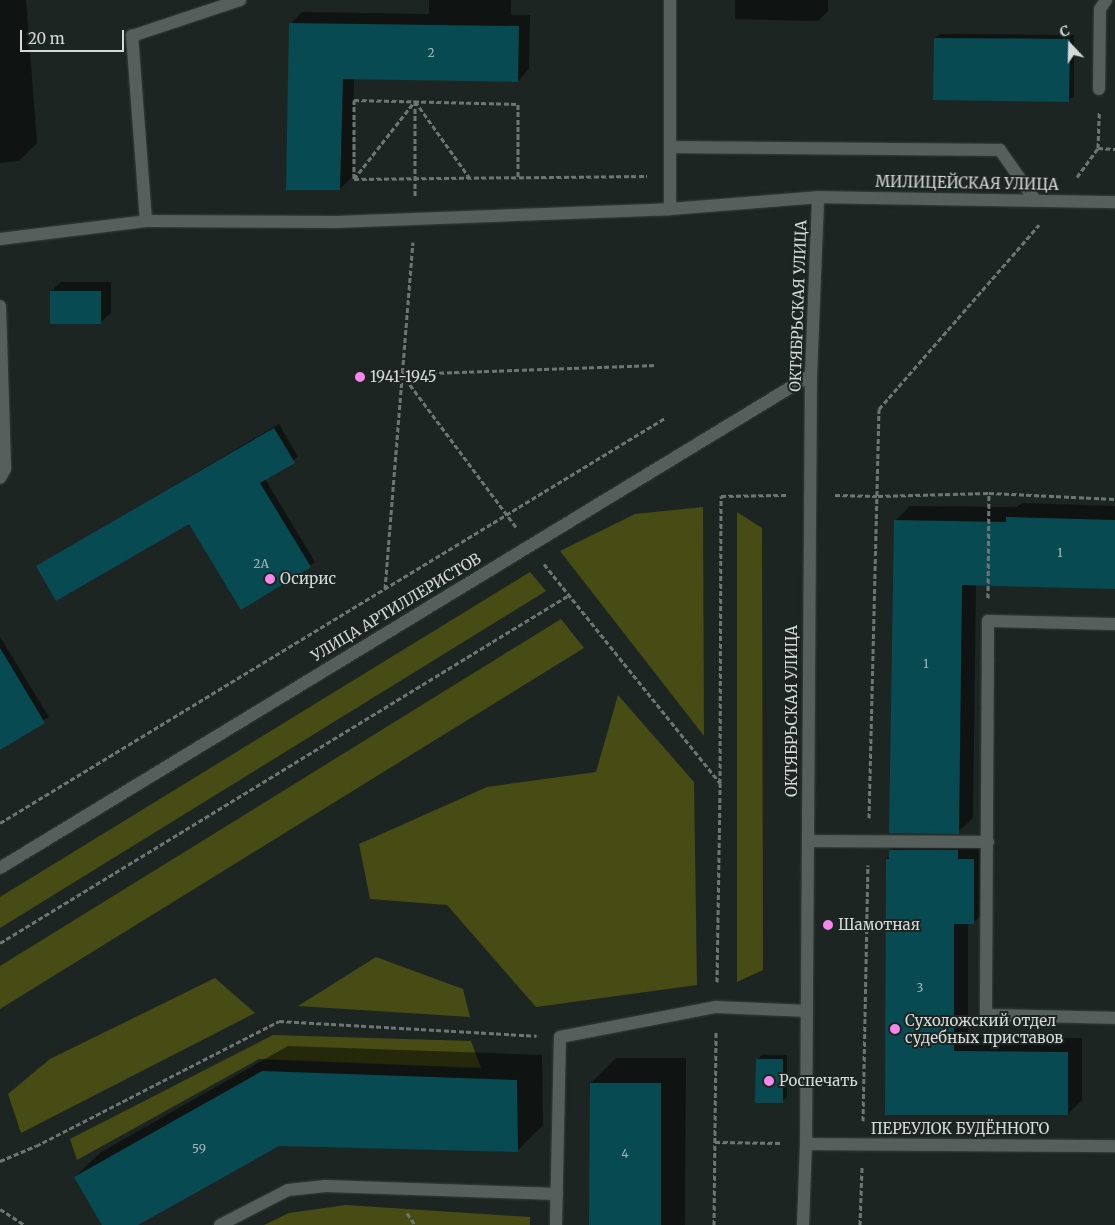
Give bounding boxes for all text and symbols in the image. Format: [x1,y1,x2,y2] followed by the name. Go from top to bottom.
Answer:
[22,20,126,52] scale bar
[1045,20,1095,70] north arrow
[1057,21,1072,41] text: С
[28,29,65,48] text: 20 m
[427,46,435,60] house number: 2
[875,172,1059,194] street label: МИЛИЦЕЙСКАЯ УЛИЦА
[786,220,810,392] street label: ОКТЯБРЬСКАЯ УЛИЦА
[370,368,436,386] place label: 1941-1945
[354,371,366,383] marker: 1941-1945
[1057,546,1063,560] house number: 1
[308,549,484,665] street label: УЛИЦА АРТИЛЛЕРИСТОВ
[253,557,269,571] house number: 2А
[280,570,336,588] place label: Осирис
[264,573,276,585] marker: Осирис
[783,625,801,797] street label: ОКТЯБРЬСКАЯ УЛИЦА
[923,657,929,671] house number: 1
[838,916,920,934] place label: Шамотная
[822,919,834,931] marker: Шамотная
[917,981,923,995] house number: 3
[905,1011,1063,1046] place label: Сухоложский отдел судебных приставов
[889,1023,901,1035] marker: Сухоложский отдел судебных приставов
[779,1072,858,1090] place label: Роспечать
[763,1075,775,1087] marker: Роспечать
[871,1120,1049,1138] street label: ПЕРЕУЛОК БУДЁННОГО
[192,1142,206,1156] house number: 59
[621,1147,629,1161] house number: 4

